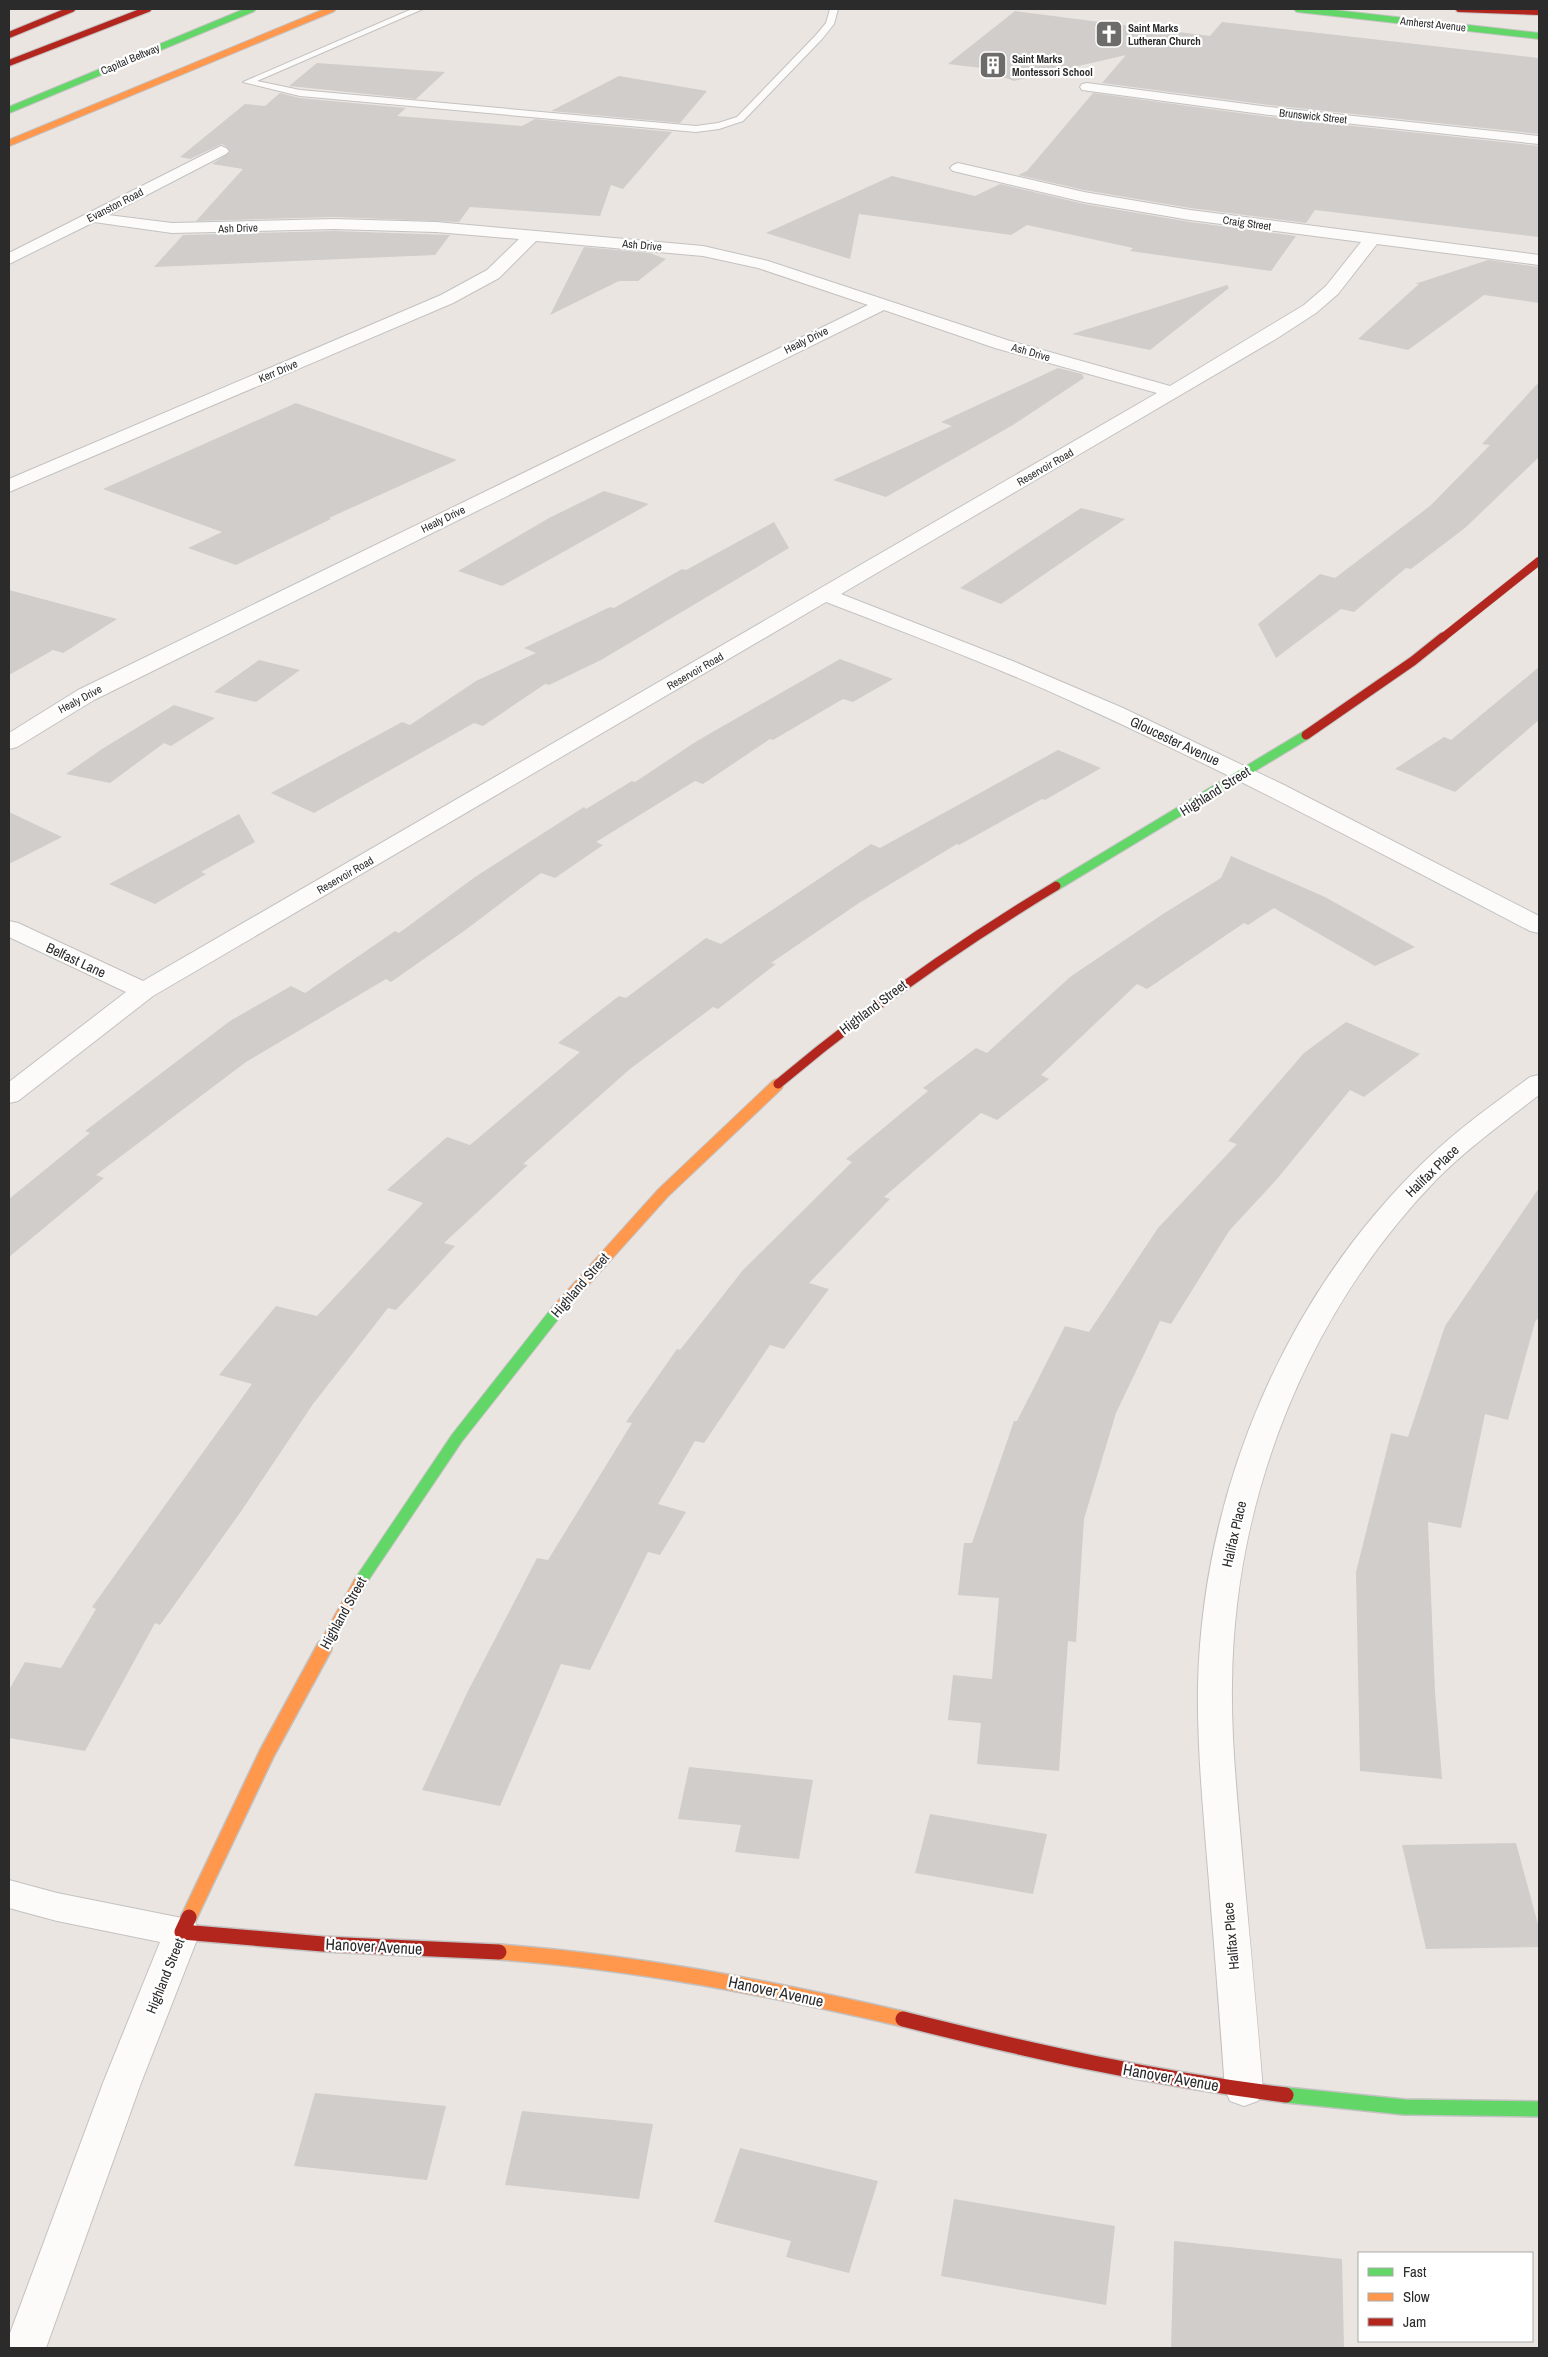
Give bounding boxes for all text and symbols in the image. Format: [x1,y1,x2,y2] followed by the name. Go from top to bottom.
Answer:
[1398,13,1467,34] street label: Amherst Avenue
[1094,19,1124,49] church icon: Saint Marks Lutheran Church
[1128,21,1201,48] place label: Saint Marks Lutheran Church
[98,40,162,78] street label: Capital Beltway
[978,50,1008,80] building icon: Saint Marks Montessori School
[1012,52,1093,79] place label: Saint Marks Montessori School
[1278,105,1348,127] street label: Brunswick Street
[84,185,146,225] street label: Evanston Road
[1222,213,1273,233] street label: Craig Street
[217,220,258,236] street label: Ash Drive
[621,236,662,254] street label: Ash Drive
[782,323,830,357] street label: Healy Drive
[1009,340,1052,364] street label: Ash Drive
[256,357,300,385] street label: Kerr Drive
[1014,445,1076,489] street label: Reservoir Road
[419,502,467,536] street label: Healy Drive
[664,649,726,693] street label: Reservoir Road
[56,682,104,716] street label: Healy Drive
[1127,712,1223,770] street label: Gloucester Avenue
[1176,762,1254,820] street label: Highland Street
[314,853,376,897] street label: Reservoir Road
[43,938,109,982] street label: Belfast Lane
[836,976,910,1038] street label: Highland Street
[1401,1141,1463,1201] street label: Halifax Place
[547,1249,613,1321] street label: Highland Street
[1218,1499,1250,1569] street label: Halifax Place
[316,1574,370,1652] street label: Highland Street
[1219,1902,1243,1970] street label: Halifax Place
[325,1932,423,1960] street label: Hanover Avenue
[142,1936,188,2016] street label: Highland Street
[726,1970,826,2012] street label: Hanover Avenue
[1121,2058,1221,2096] street label: Hanover Avenue
[1358,2252,1533,2342] legend
[1403,2261,1427,2282] text: Fast
[1403,2286,1430,2307] text: Slow
[1403,2311,1426,2332] text: Jam

